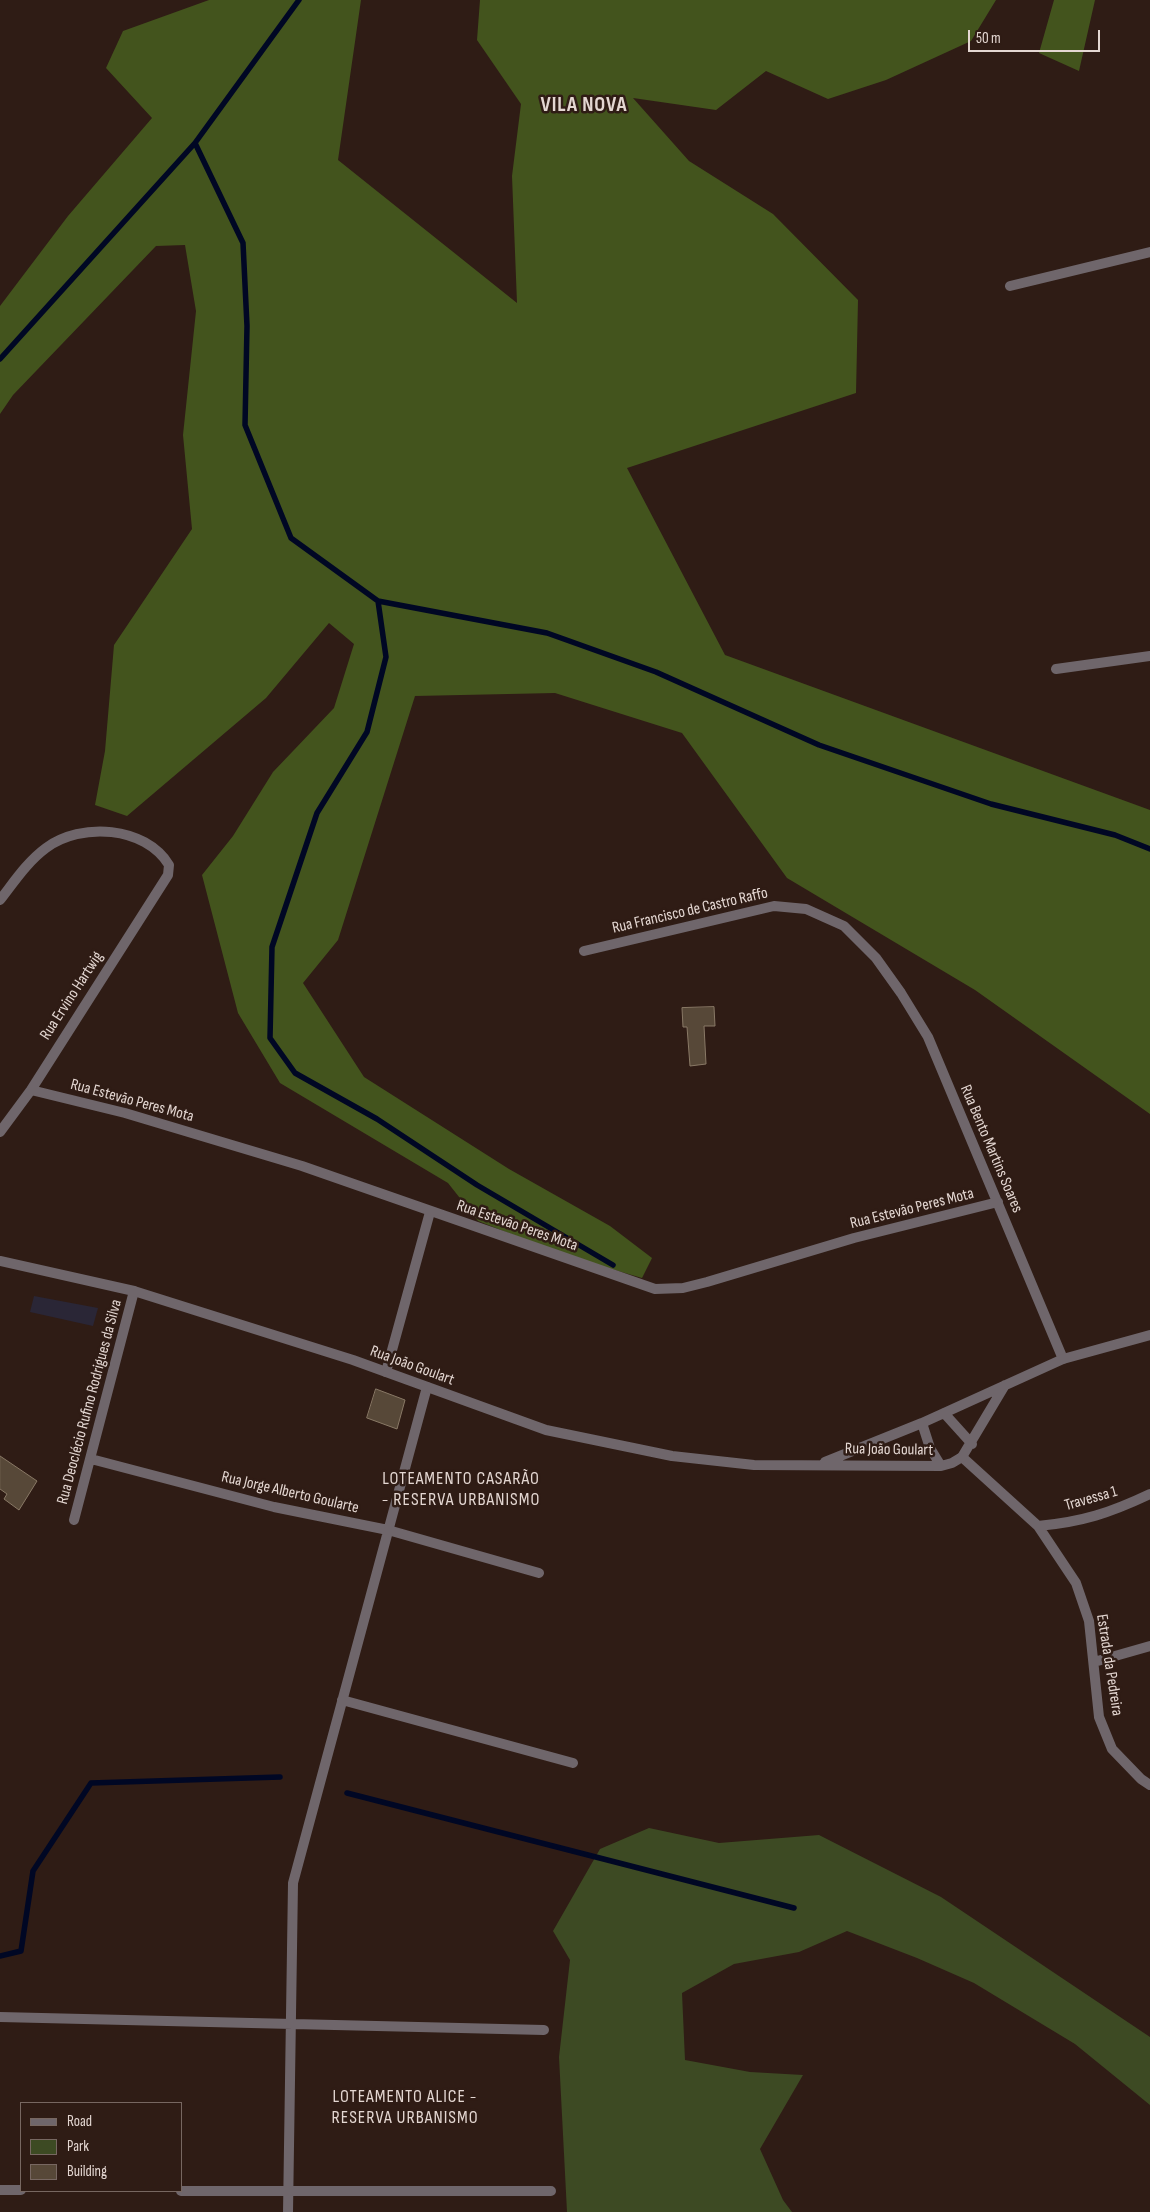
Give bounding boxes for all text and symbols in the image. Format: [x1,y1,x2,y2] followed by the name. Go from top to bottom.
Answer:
[970,20,1102,52] scale bar
[976,29,1001,48] text: 50 m
[539,93,629,119] district label: VILA NOVA
[610,884,770,938] street label: Rua Francisco de Castro Raffo
[36,948,108,1044] street label: Rua Ervino Hartwig
[68,1075,196,1127] street label: Rua Estevão Peres Mota
[955,1082,1027,1216] street label: Rua Bento Martins Soares
[848,1184,976,1234] street label: Rua Estevão Peres Mota
[454,1196,580,1256] street label: Rua Estevão Peres Mota
[53,1297,127,1507] street label: Rua Deoclécio Rufino Rodrigues da Silva
[367,1342,457,1390] street label: Rua João Goulart
[845,1440,933,1460] street label: Rua João Goulart
[219,1468,361,1518] street label: Rua Jorge Alberto Goularte
[379,1468,543,1510] district label: LOTEAMENTO CASARÃO - RESERVA URBANISMO
[1063,1482,1119,1516] street label: Travessa 1
[1091,1613,1127,1717] street label: Estrada da Pedreira
[329,2086,481,2128] district label: LOTEAMENTO ALICE - RESERVA URBANISMO
[20,2102,182,2192] legend
[67,2112,92,2131] text: Road
[67,2137,89,2156] text: Park
[67,2162,107,2181] text: Building

